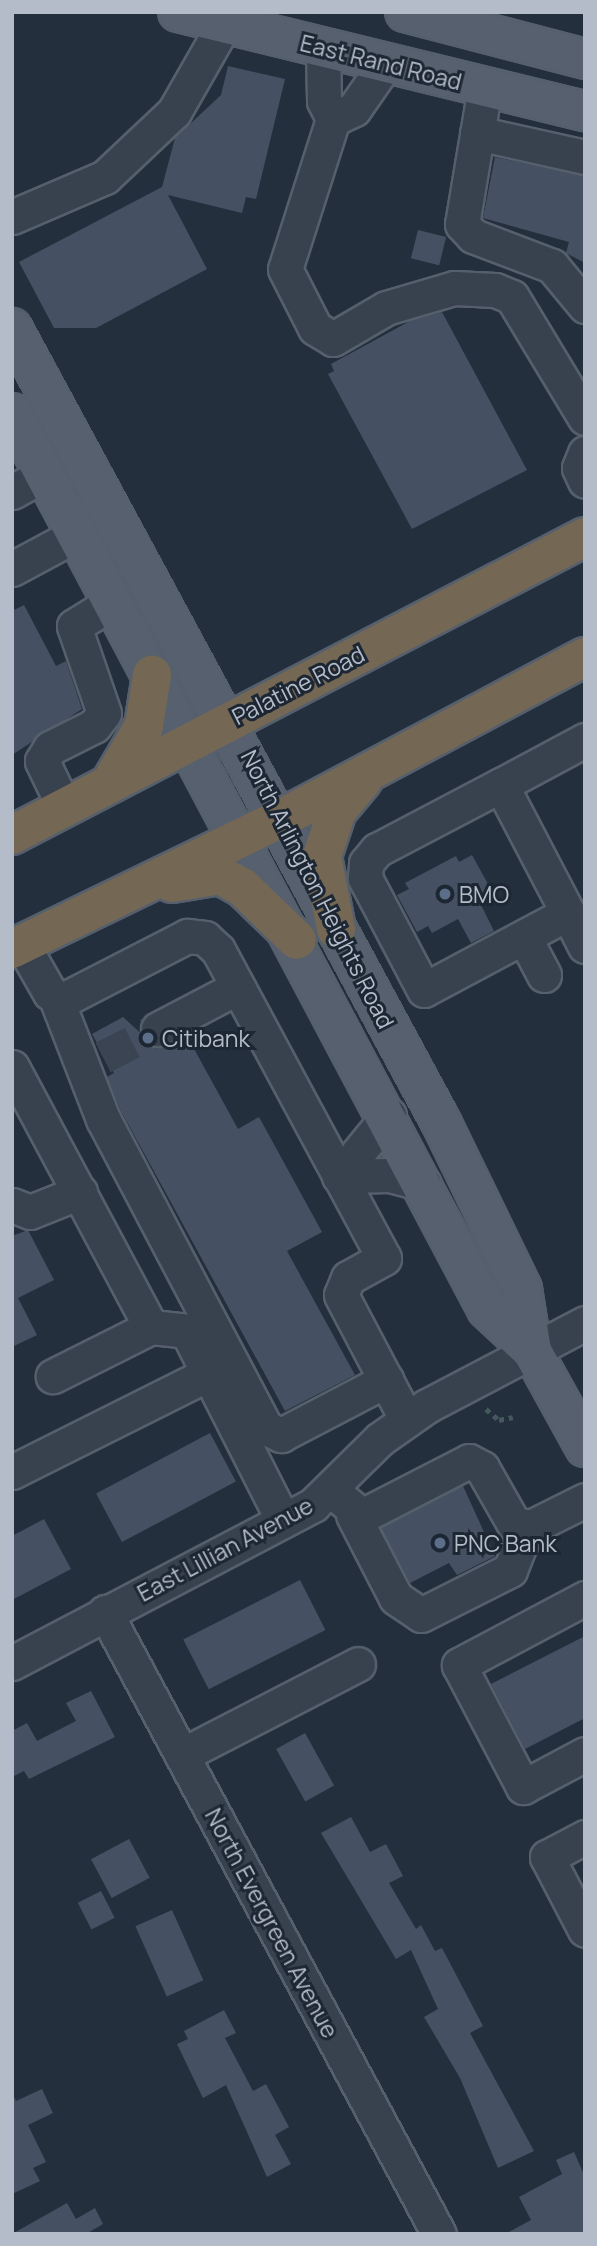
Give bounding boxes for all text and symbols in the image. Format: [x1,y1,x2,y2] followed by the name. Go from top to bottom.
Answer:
[297,29,465,95] street label: East Rand Road
[227,640,369,730] street label: Palatine Road
[236,745,400,1033] street label: North Arlington Heights Road
[459,880,509,908] place label: BMO
[437,886,453,902] marker: BMO
[162,1024,250,1052] place label: Citibank
[140,1030,156,1046] marker: Citibank
[133,1491,317,1607] street label: East Lillian Avenue
[454,1529,557,1557] place label: PNC Bank
[432,1535,448,1551] marker: PNC Bank
[200,1804,344,2042] street label: North Evergreen Avenue

